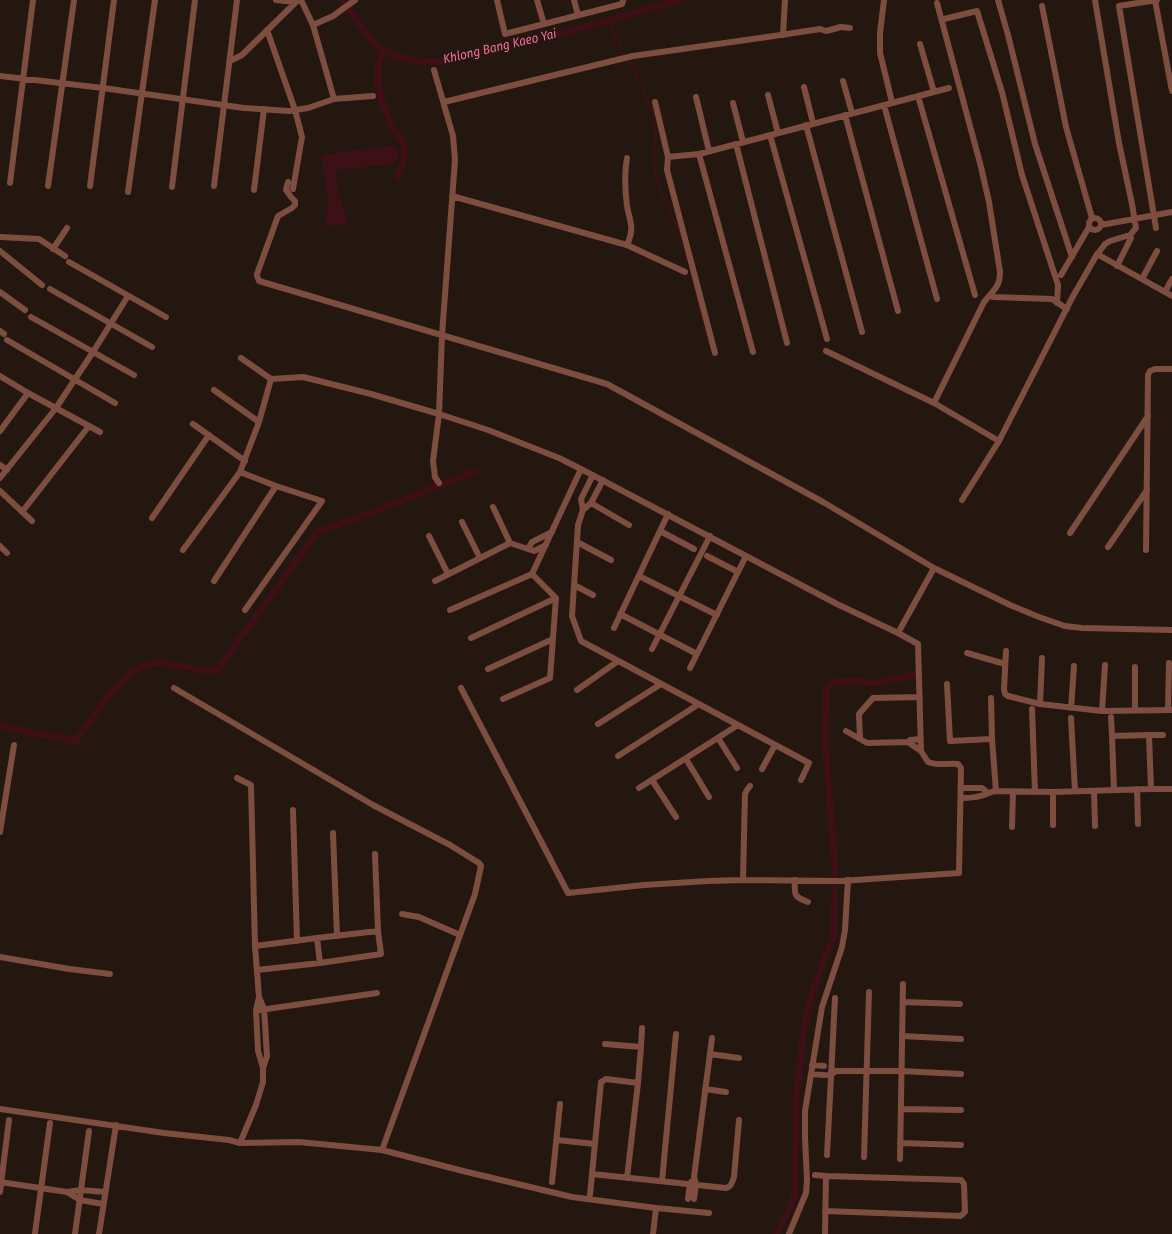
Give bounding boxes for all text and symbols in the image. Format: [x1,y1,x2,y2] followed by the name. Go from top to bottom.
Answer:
[442,26,558,68] water label: Khlong Bang Kaeo Yai

